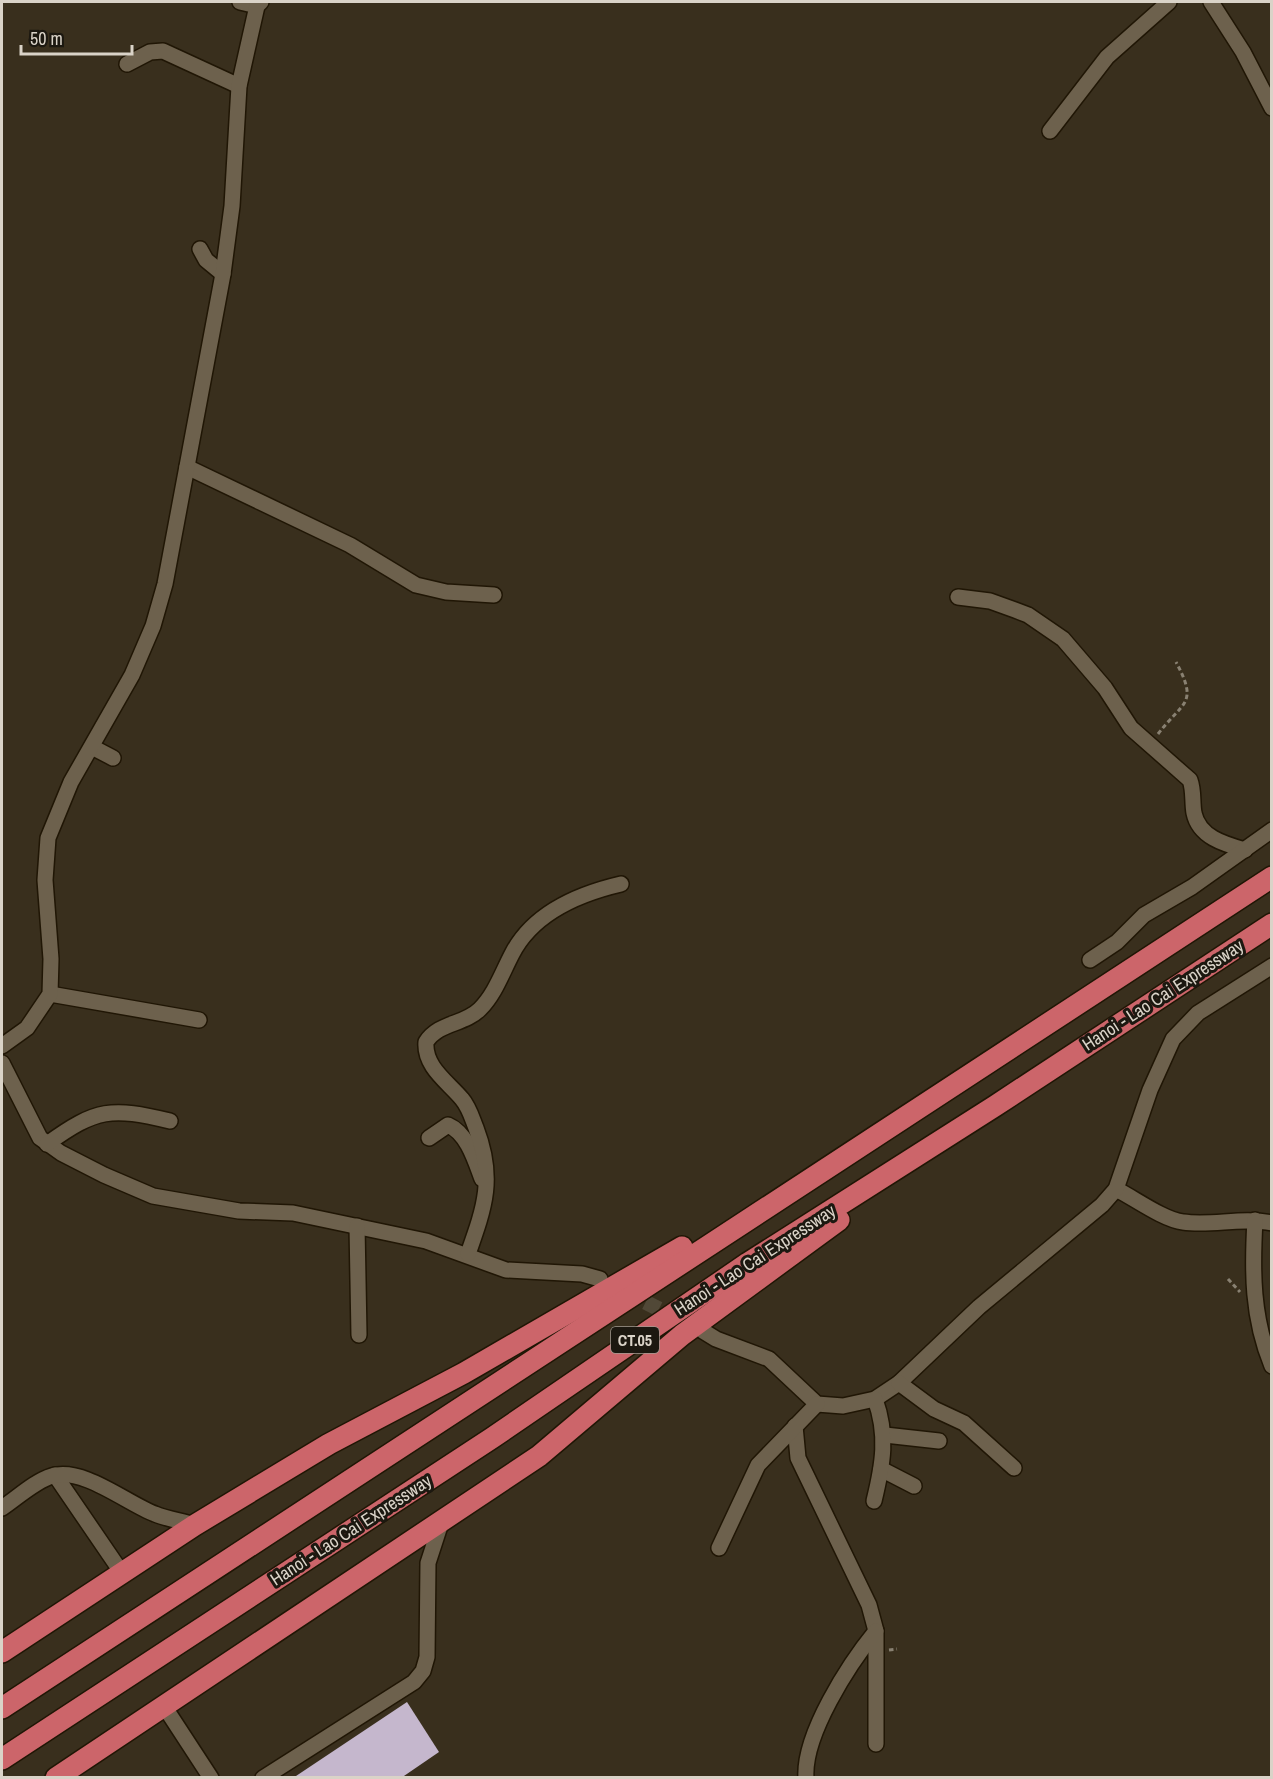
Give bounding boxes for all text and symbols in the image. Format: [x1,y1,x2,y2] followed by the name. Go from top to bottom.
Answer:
[21,18,132,56] scale bar
[30,26,63,51] text: 50 m
[1077,933,1249,1056] street label: Hanoi - Lao Cai Expressway
[669,1198,841,1321] street label: Hanoi - Lao Cai Expressway
[611,1327,659,1353] road number: CT.05
[265,1468,437,1591] street label: Hanoi - Lao Cai Expressway

